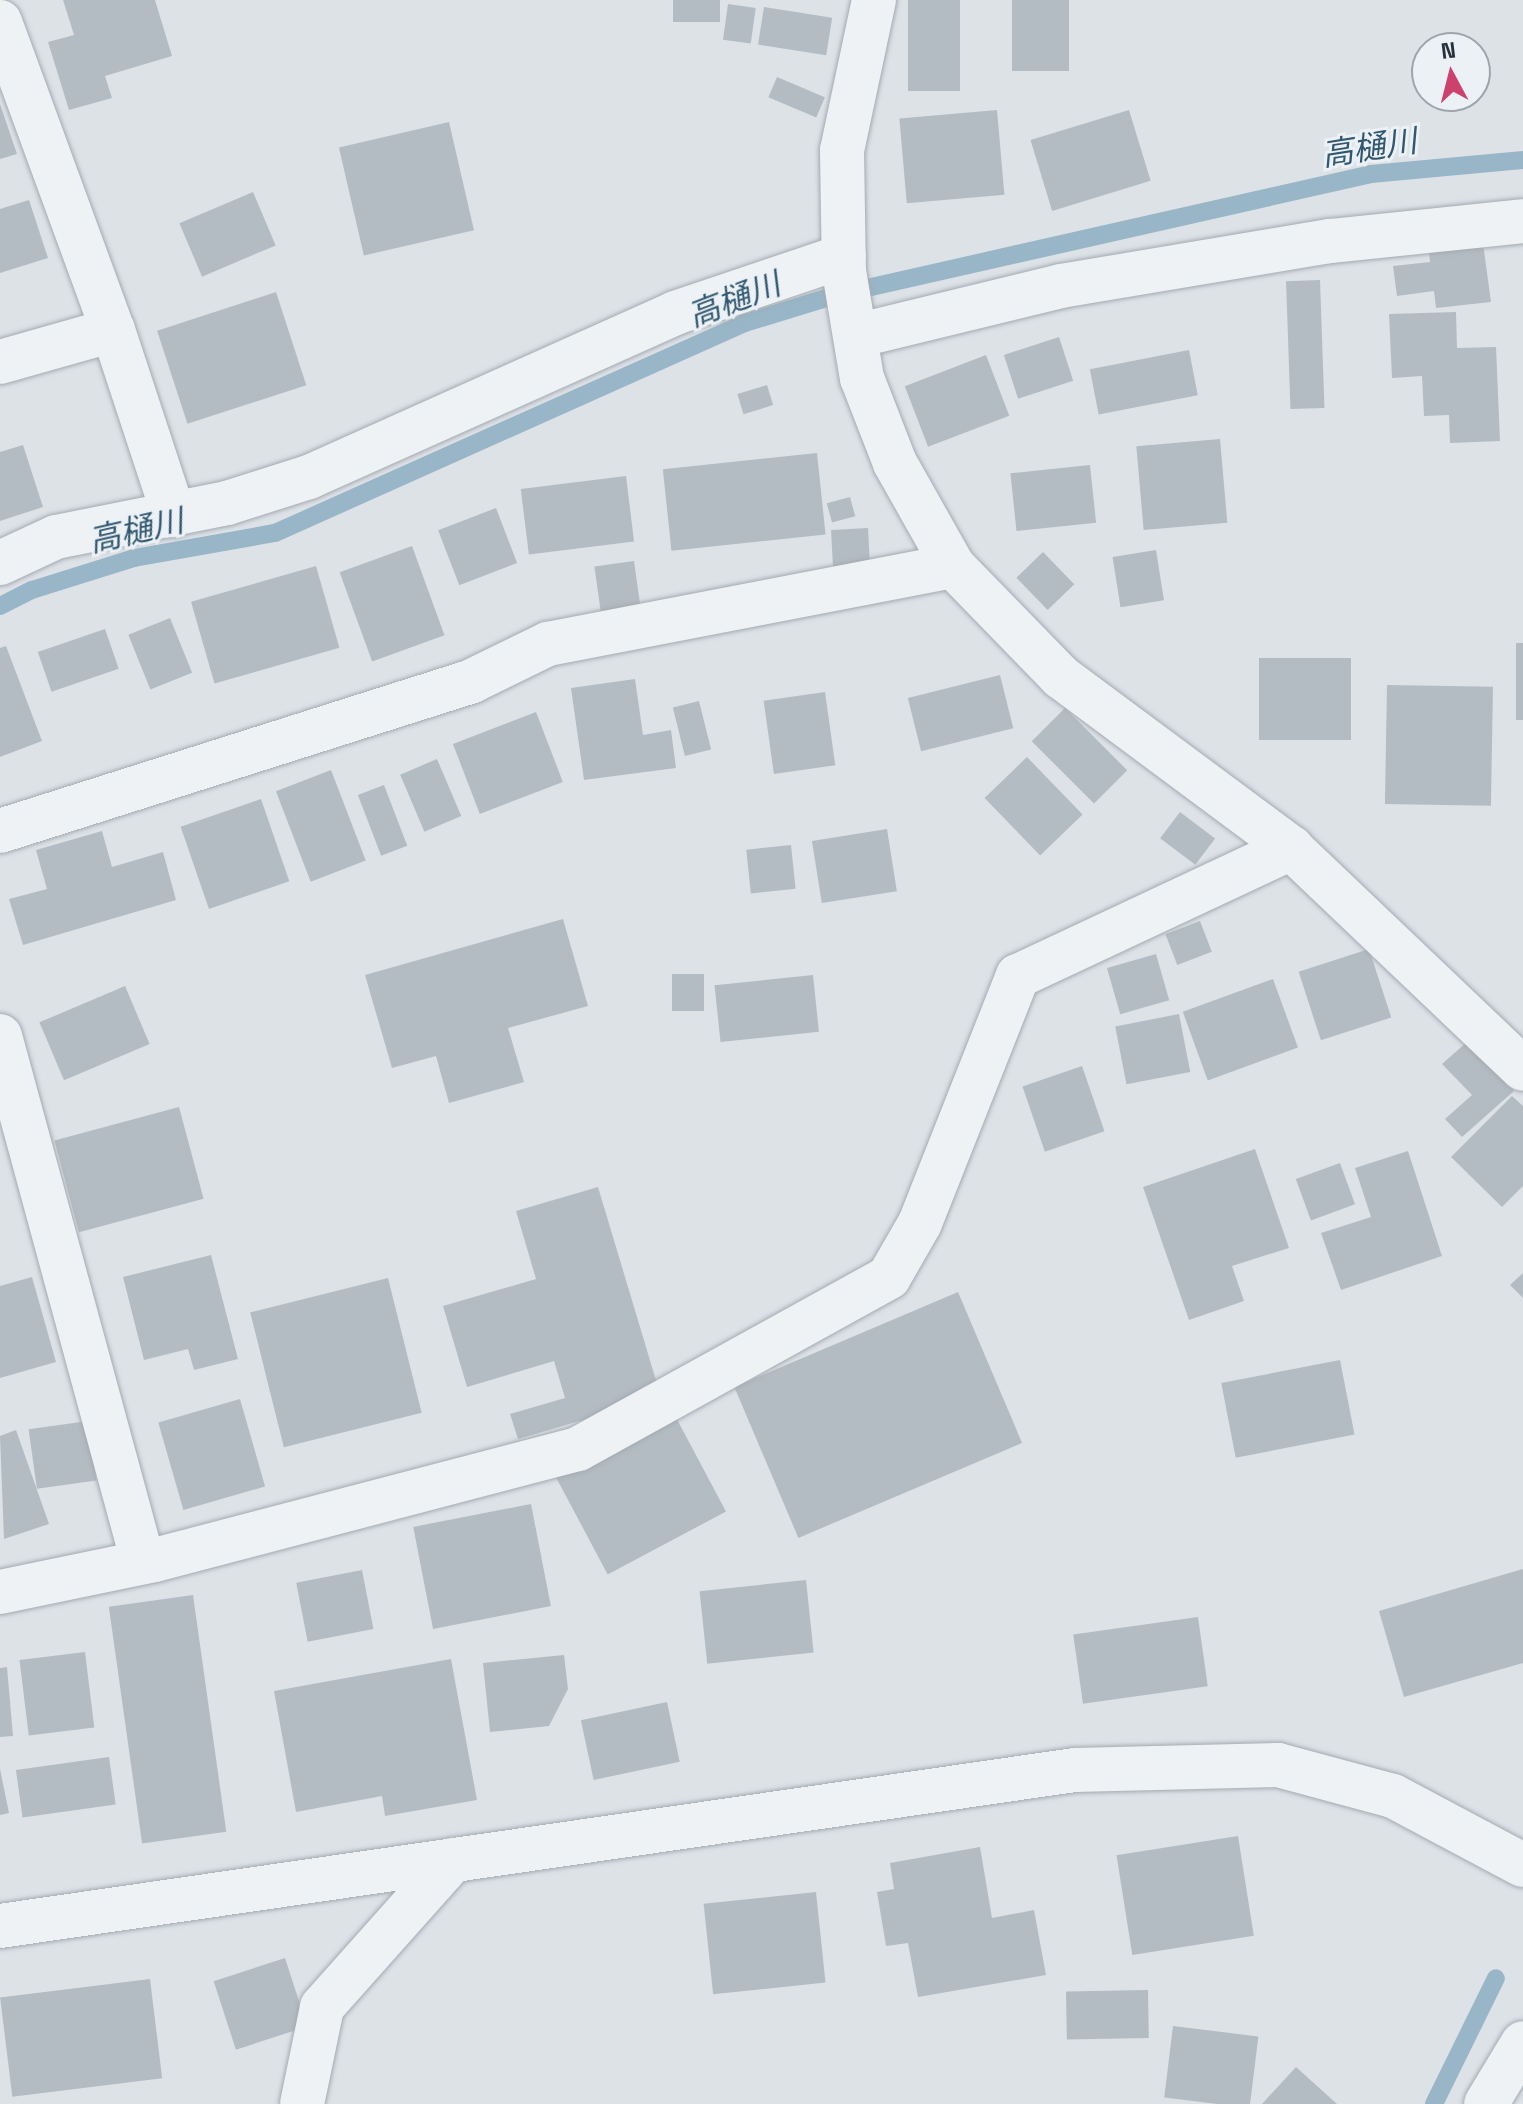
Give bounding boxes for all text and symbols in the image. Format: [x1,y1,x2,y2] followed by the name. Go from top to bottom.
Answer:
[1411,32,1491,112] north arrow
[1439,35,1457,65] text: N
[1319,122,1419,174] water label: 高樋川
[682,265,786,335] water label: 高樋川
[85,501,187,561] water label: 高樋川

